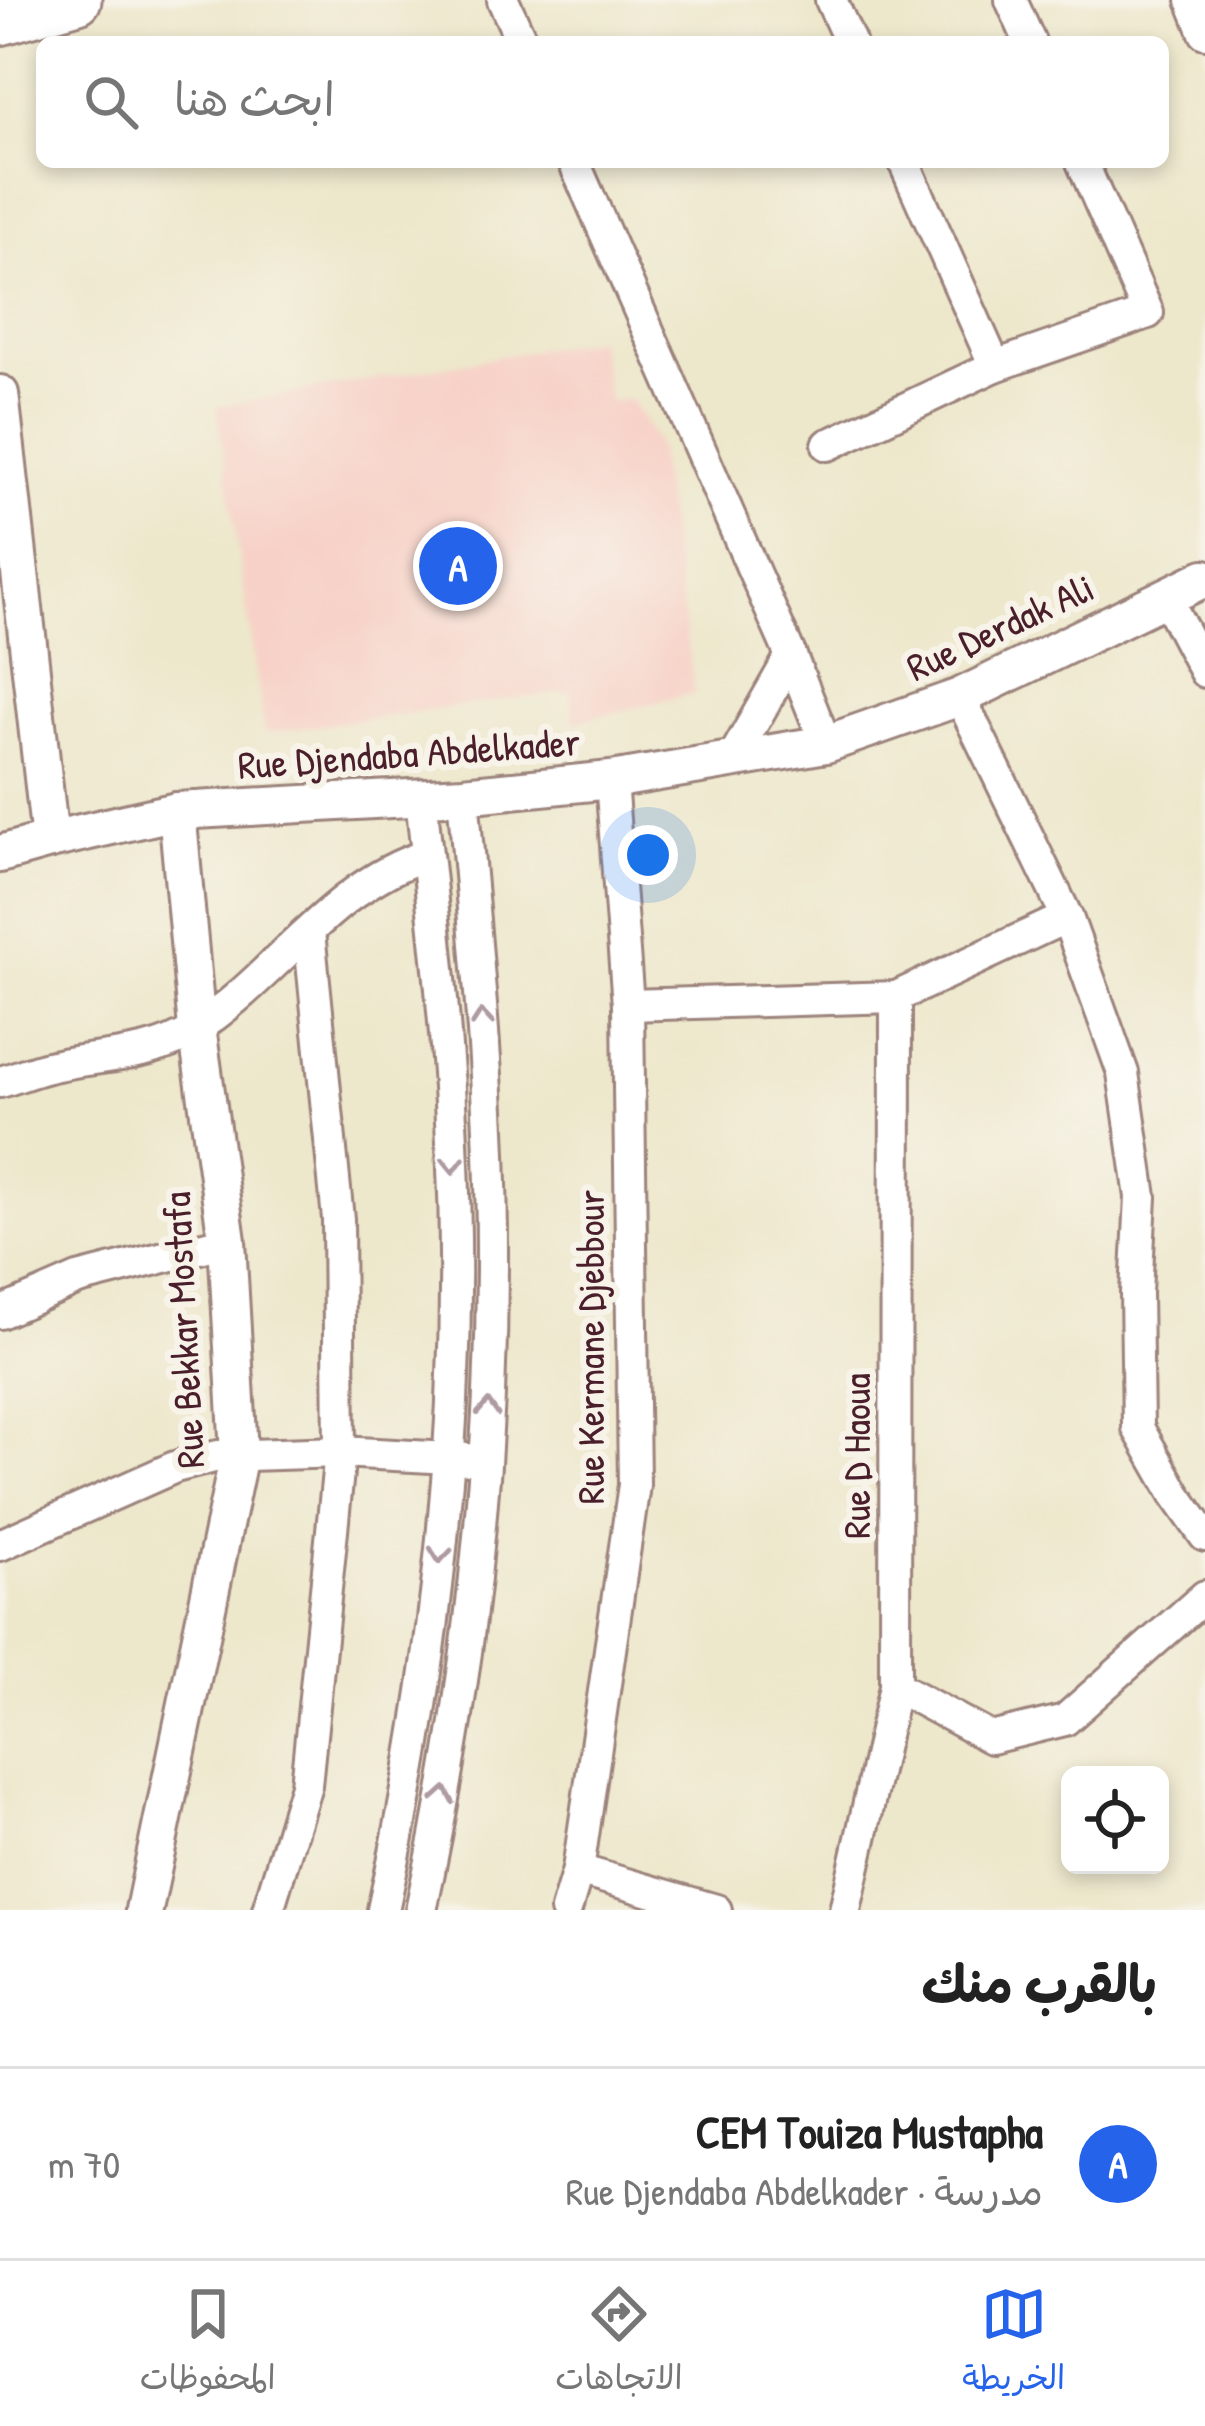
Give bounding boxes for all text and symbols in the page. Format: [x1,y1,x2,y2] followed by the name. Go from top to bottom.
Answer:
[36,36,1169,168] search box
[174,68,335,129] text: ابحث هنا
[78,69,144,135] icon: search
[419,521,497,611] pin: A
[898,560,1102,693] street label: Rue Derdak Ali
[236,714,582,791] street label: Rue Djendaba Abdelkader
[618,825,678,885] your location
[470,1008,495,1027] one-way arrow
[439,1156,465,1175] one-way arrow
[149,1190,216,1470] street label: Rue Bekkar Mostafa
[563,1190,616,1504] street label: Rue Kermane Djebbour
[829,1373,882,1539] street label: Rue D Haoua
[475,1398,501,1417] one-way arrow
[428,1545,454,1565] one-way arrow
[1061,1766,1169,1874] map controls
[1061,1766,1169,1874] button: locate
[430,1786,456,1806] one-way arrow
[922,1949,1157,2018] text: بالقرب منك
[696,2101,1043,2162] text: CEM Touiza Mustapha
[48,2137,120,2190] text: 70 m
[1108,2137,1128,2190] text: A
[566,2164,1043,2217] text: مدرسة · Rue Djendaba Abdelkader
[140,2281,276,2407] tab: المحفوظات
[555,2281,683,2407] tab: الاتجاهات
[962,2281,1065,2407] tab: الخريطة

